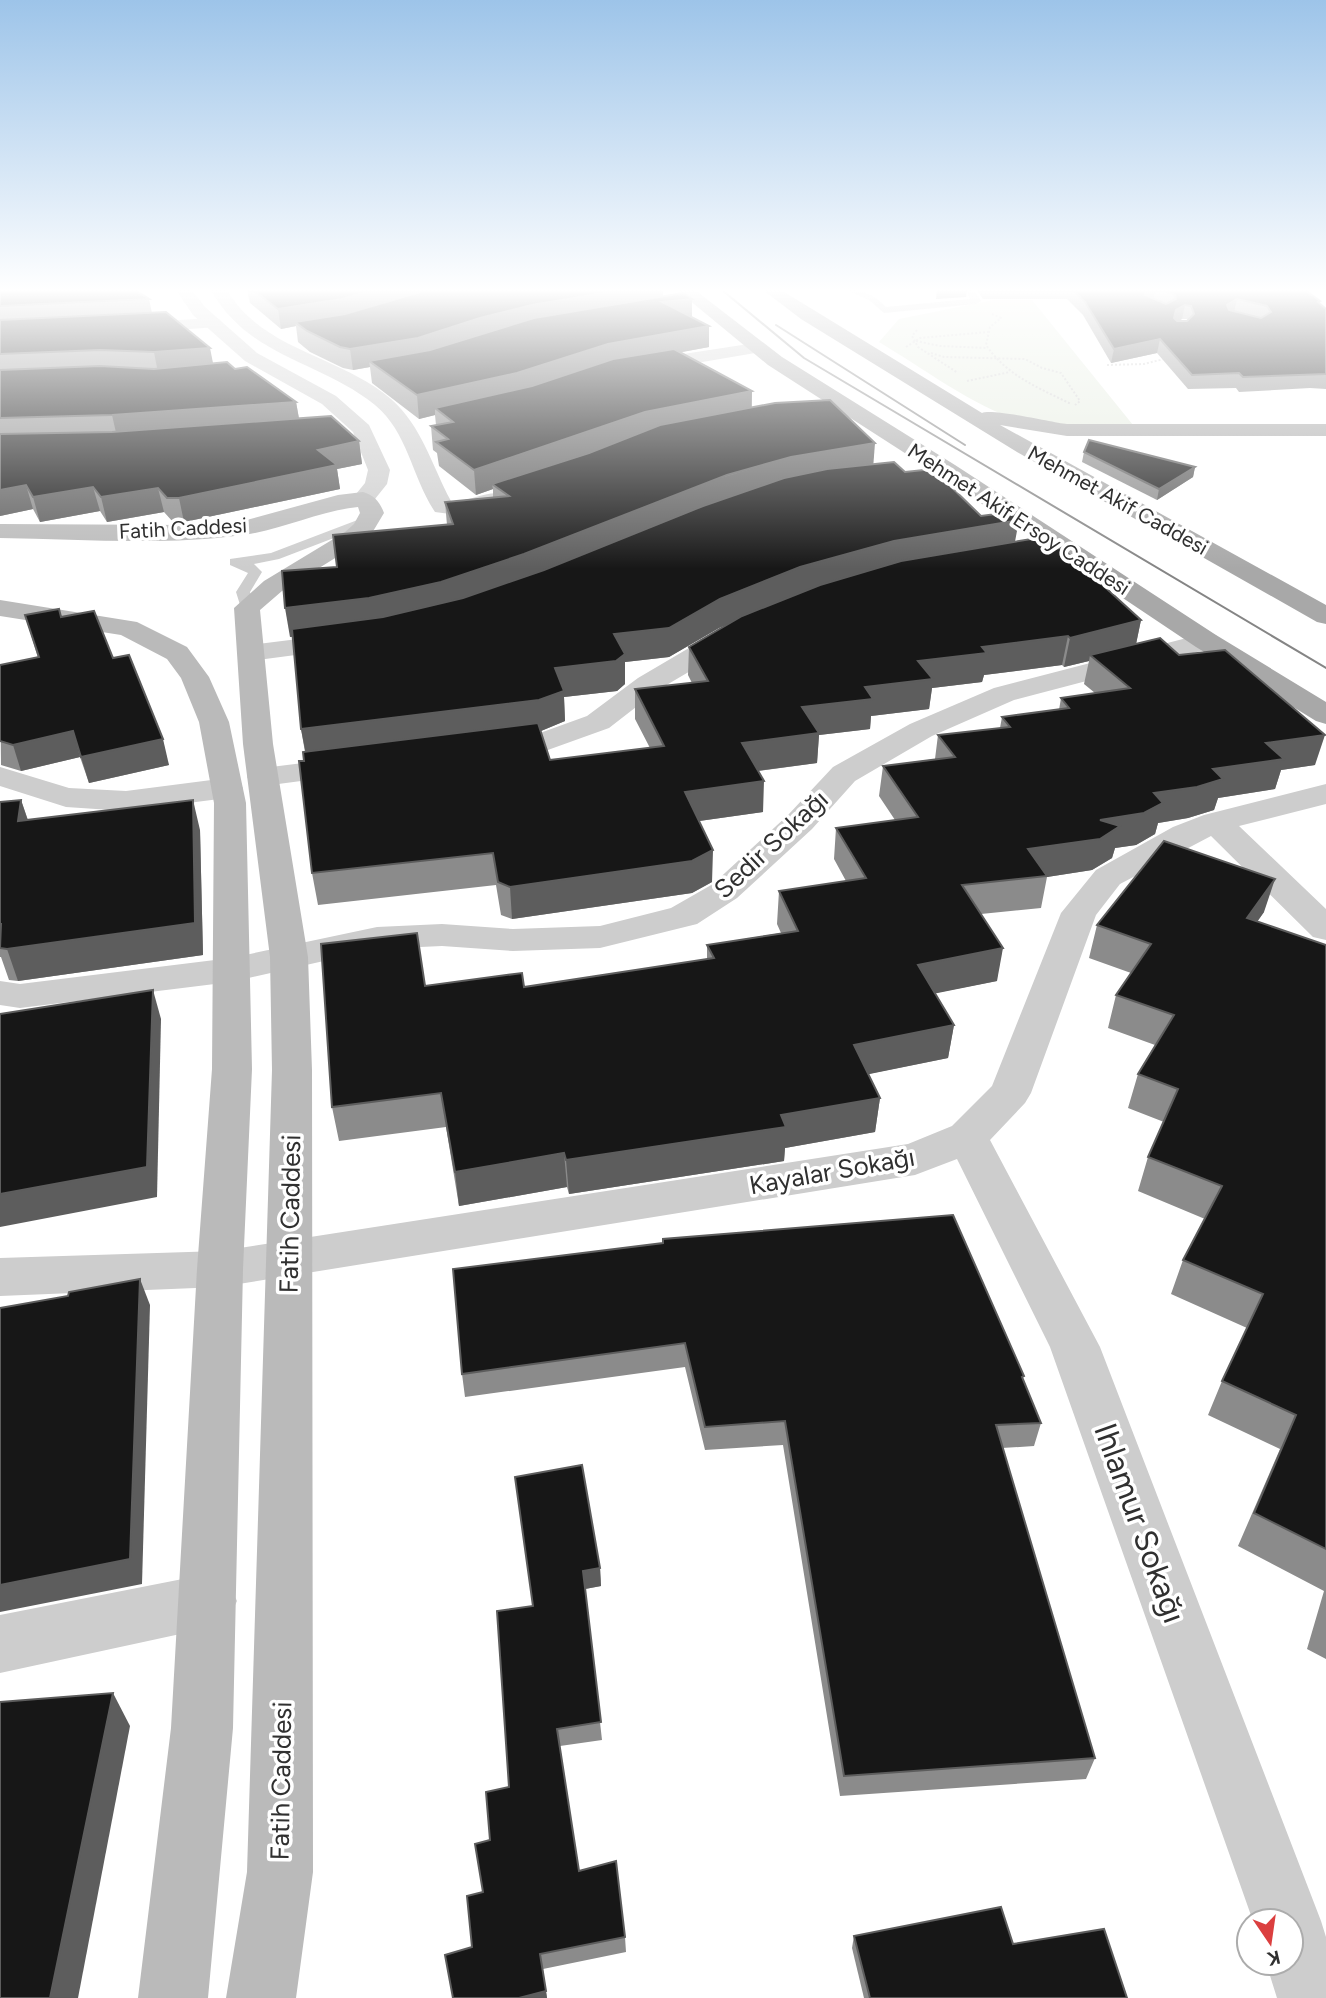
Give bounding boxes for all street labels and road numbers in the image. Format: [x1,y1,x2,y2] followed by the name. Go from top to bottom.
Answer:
[903,438,1135,600] street label: Mehmet Akif Ersoy Caddesi
[1024,440,1212,560] street label: Mehmet Akif Caddesi
[118,512,248,544] street label: Fatih Caddesi
[707,783,835,905] street label: Sedir Sokağı
[273,1134,307,1294] street label: Fatih Caddesi
[747,1141,917,1201] street label: Kayalar Sokağı
[1086,1418,1194,1628] street label: Ihlamur Sokağı
[264,1701,298,1861] street label: Fatih Caddesi

